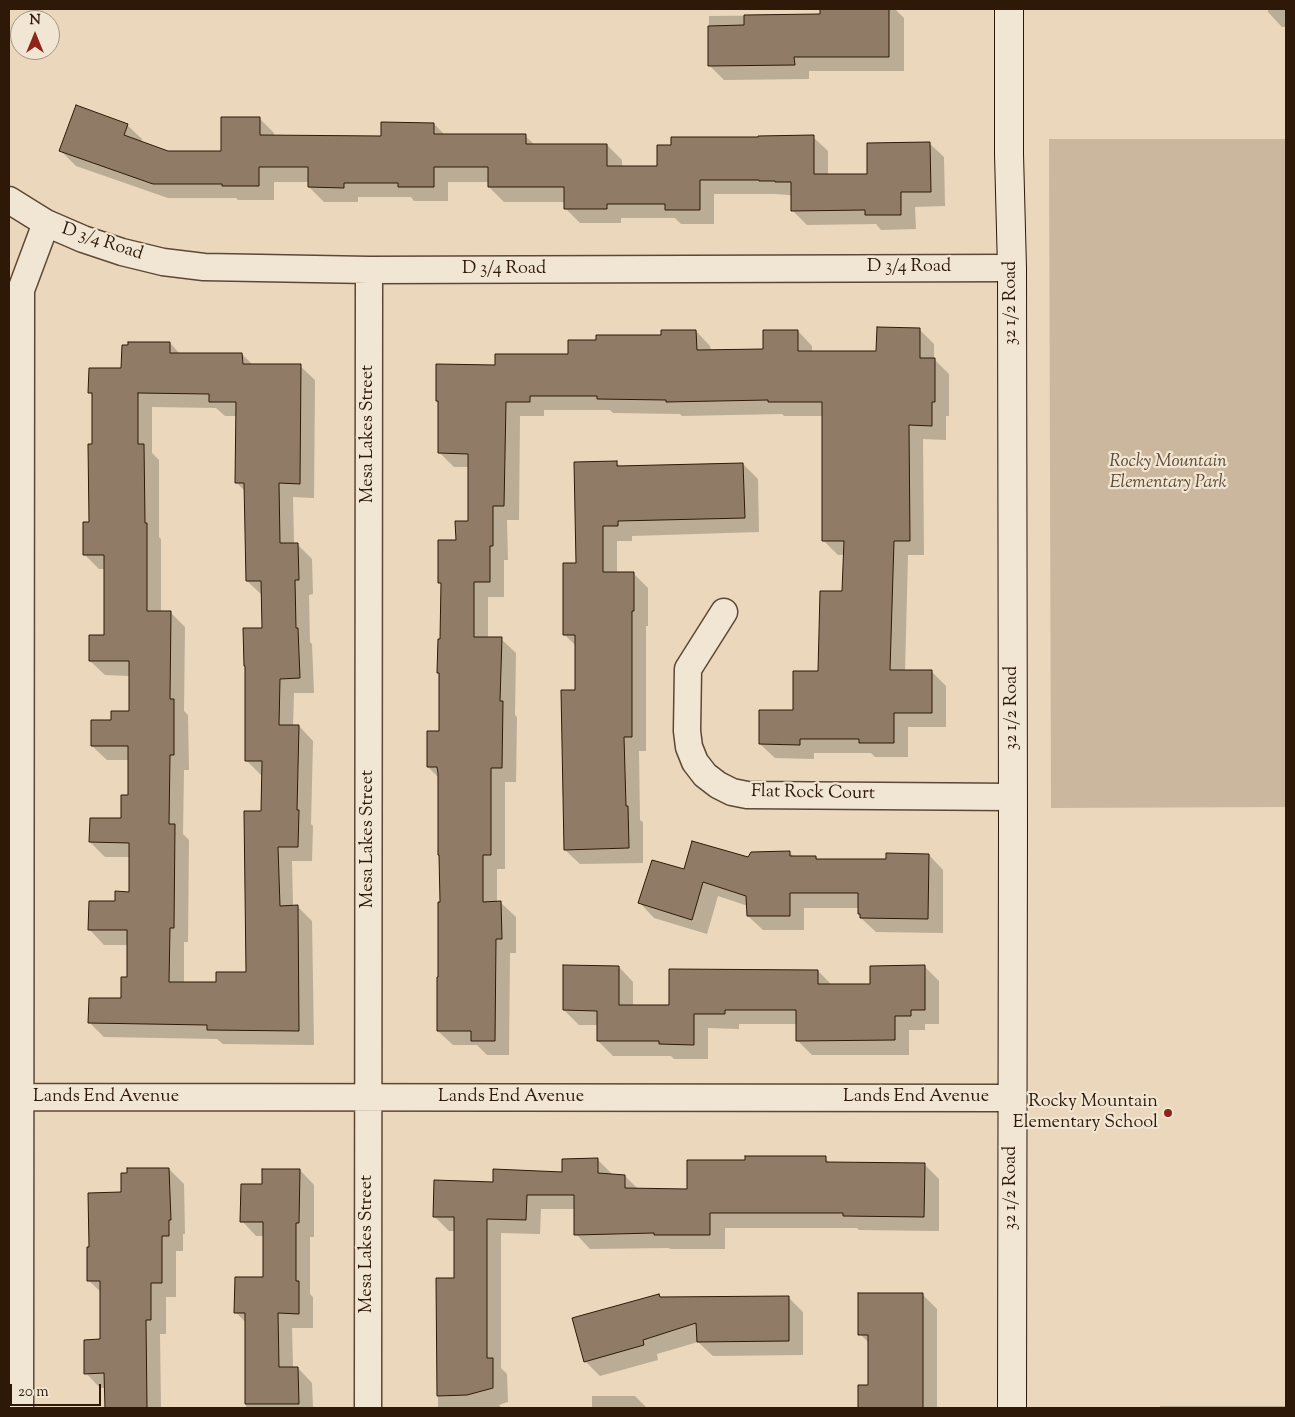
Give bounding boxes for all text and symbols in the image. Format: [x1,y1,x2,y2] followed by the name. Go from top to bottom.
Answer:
[10,10,60,60] north arrow
[29,11,41,31] text: N
[59,220,145,266] street label: D 3/4 Road
[867,257,951,279] street label: D 3/4 Road
[462,259,546,281] street label: D 3/4 Road
[1001,261,1023,345] street label: 32 1/2 Road
[358,365,380,503] street label: Mesa Lakes Street
[1109,452,1227,494] park label: Rocky Mountain Elementary Park
[1002,666,1024,750] street label: 32 1/2 Road
[358,770,380,908] street label: Mesa Lakes Street
[751,782,875,806] street label: Flat Rock Court
[33,1087,179,1109] street label: Lands End Avenue
[438,1087,584,1109] street label: Lands End Avenue
[843,1087,989,1109] street label: Lands End Avenue
[1013,1092,1158,1134] place label: Rocky Mountain Elementary School
[1162,1107,1174,1119] marker: Rocky Mountain Elementary School
[1001,1146,1023,1230] street label: 32 1/2 Road
[357,1175,379,1313] street label: Mesa Lakes Street
[12,1374,104,1406] scale bar
[18,1382,49,1403] text: 20 m

